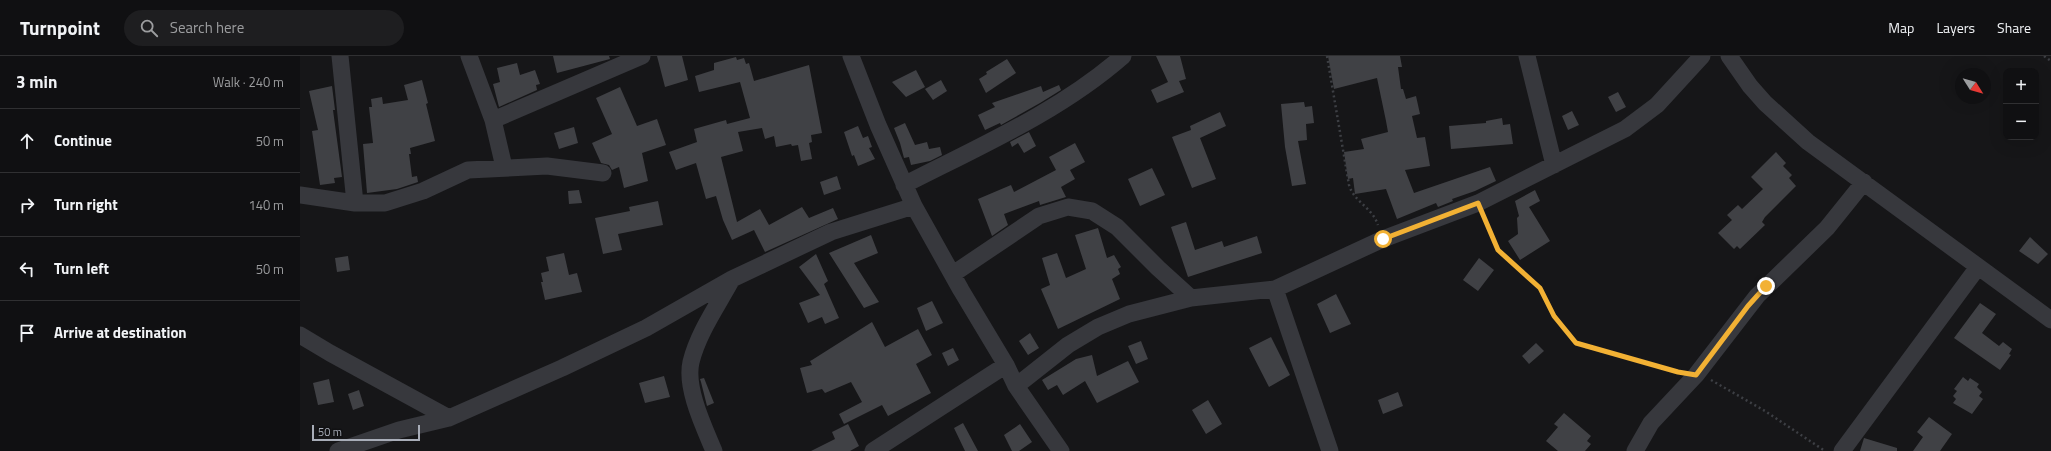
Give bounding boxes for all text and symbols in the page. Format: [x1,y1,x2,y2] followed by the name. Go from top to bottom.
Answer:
[124,10,404,46] search box
[20,13,100,42] text: Turnpoint
[170,16,244,39] text: Search here
[138,17,160,39] icon: search
[1888,17,1914,38] text: Map
[1936,17,1975,38] text: Layers
[1997,17,2031,38] text: Share
[1955,68,1991,104] north arrow
[2003,68,2039,140] map controls
[2003,68,2039,104] button: +
[16,69,57,95] text: 3 min
[213,72,284,92] text: Walk · 240 m
[2003,104,2039,140] button: −
[54,129,112,152] text: Continue
[16,130,38,152] icon: ahead
[256,131,284,151] text: 50 m
[54,193,118,216] text: Turn right
[16,194,38,216] icon: right
[248,195,284,215] text: 140 m
[1374,230,1392,248] route start
[54,257,109,280] text: Turn left
[16,258,38,280] icon: left
[256,259,284,279] text: 50 m
[1757,277,1775,295] route end
[54,321,187,344] text: Arrive at destination
[16,322,38,344] icon: arrive
[312,423,420,442] scale bar
[318,424,342,440] text: 50 m

